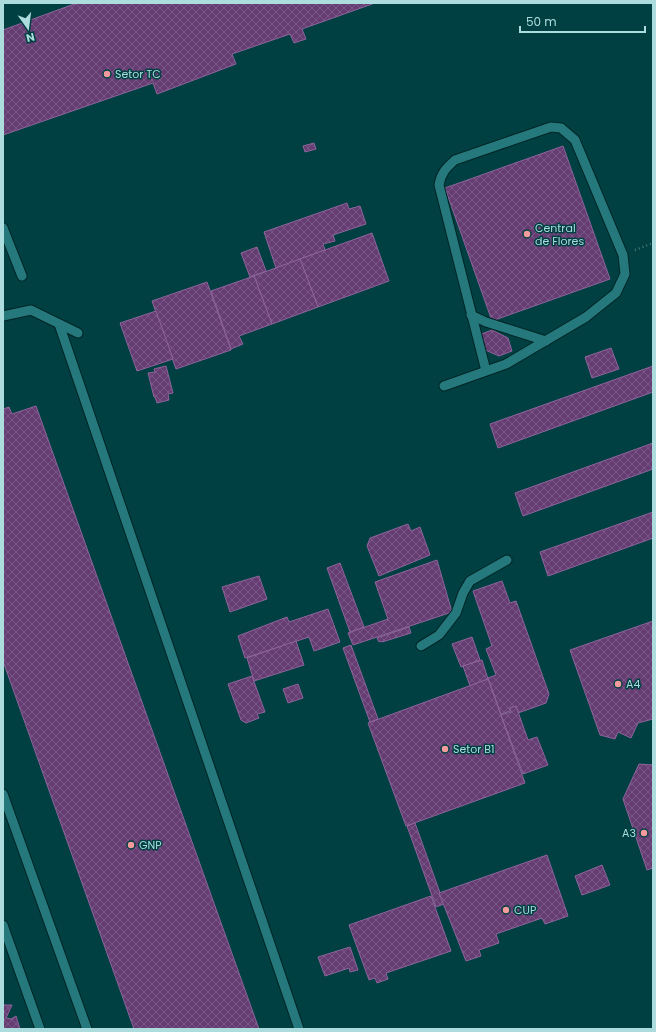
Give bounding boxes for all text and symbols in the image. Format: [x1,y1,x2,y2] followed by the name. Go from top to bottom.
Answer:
[8,8,48,48] north arrow
[520,8,645,34] scale bar
[526,13,557,30] text: 50 m
[24,29,36,46] text: N
[115,66,161,82] place label: Setor TC
[102,69,112,79] marker: Setor TC
[535,220,584,249] place label: Central de Flores
[522,229,532,239] marker: Central de Flores
[626,676,640,692] place label: A4
[613,679,623,689] marker: A4
[453,741,495,757] place label: Setor B1
[440,744,450,754] marker: Setor B1
[622,825,636,841] place label: A3
[639,828,649,838] marker: A3
[139,837,162,853] place label: GNP
[126,840,136,850] marker: GNP
[514,902,536,918] place label: CUP
[501,905,511,915] marker: CUP

